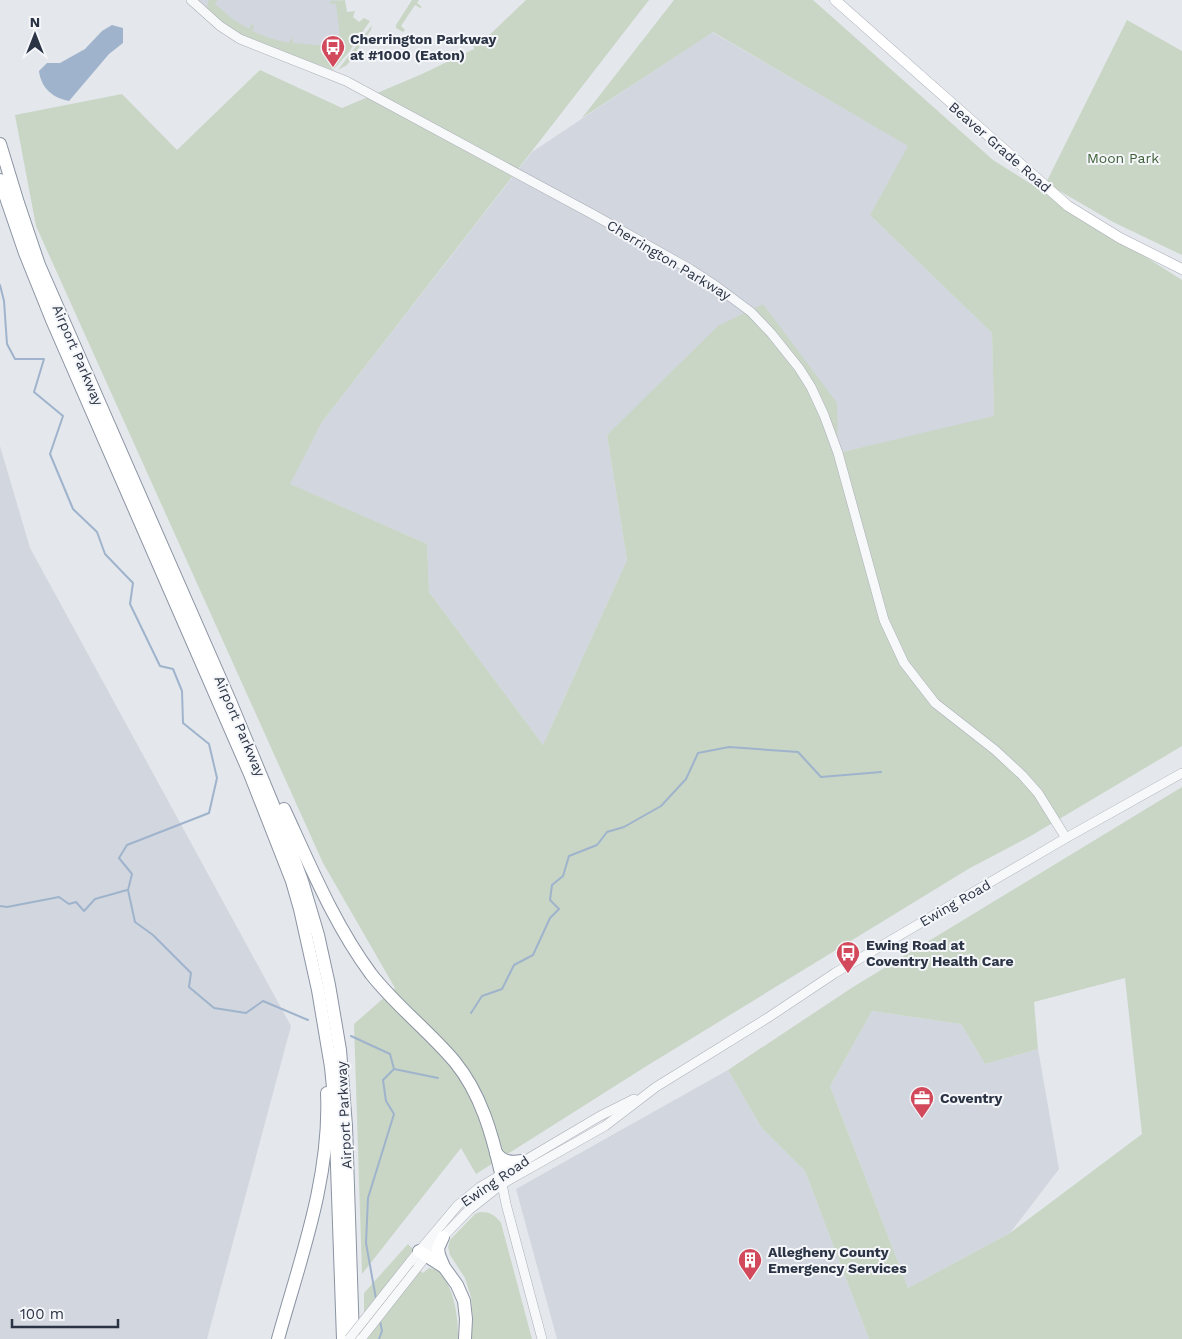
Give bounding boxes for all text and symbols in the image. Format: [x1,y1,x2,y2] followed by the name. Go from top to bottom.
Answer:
[10,10,60,60] north arrow
[30,14,40,30] text: N
[350,31,496,63] place label: Cherrington Parkway at #1000 (Eaton)
[320,34,346,68] bus stop icon: Cherrington Parkway at #1000 (Eaton)
[946,98,1054,196] street label: Beaver Grade Road
[1087,150,1159,166] park label: Moon Park
[604,217,735,304] street label: Cherrington Parkway
[49,302,107,409] street label: Airport Parkway
[211,673,269,780] street label: Airport Parkway
[917,876,993,930] street label: Ewing Road
[866,937,1014,969] place label: Ewing Road at Coventry Health Care
[835,940,861,974] bus stop icon: Ewing Road at Coventry Health Care
[333,1060,355,1169] street label: Airport Parkway
[909,1085,935,1119] office icon: Coventry
[940,1090,1002,1106] place label: Coventry
[458,1152,532,1210] street label: Ewing Road
[768,1244,907,1276] place label: Allegheny County Emergency Services
[737,1247,763,1281] building icon: Allegheny County Emergency Services
[12,1296,119,1328] scale bar
[20,1305,64,1323] text: 100 m

